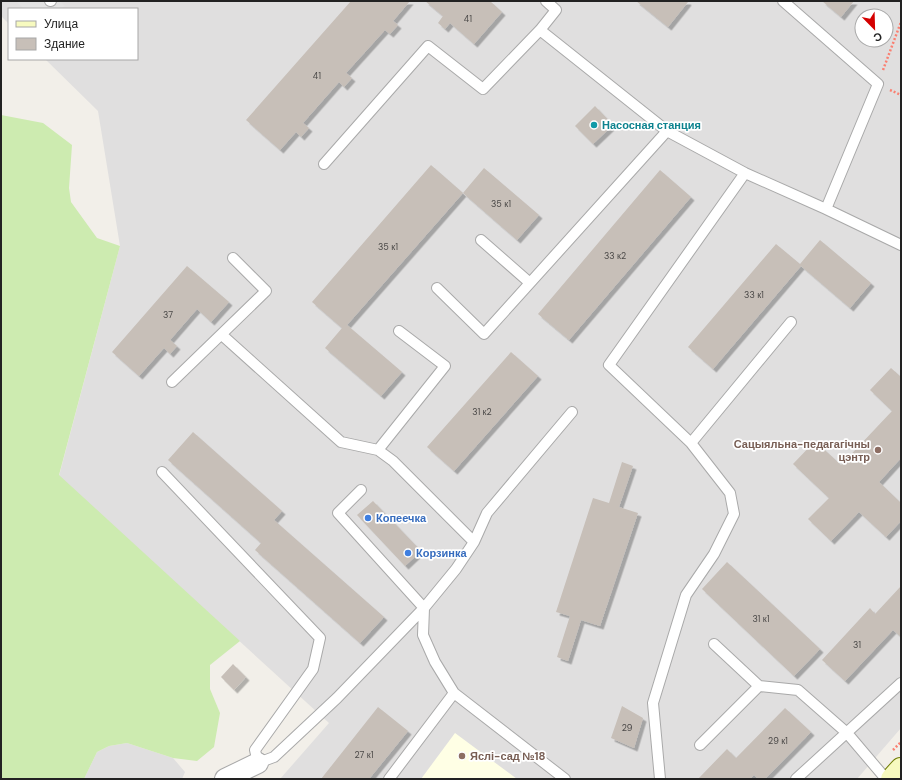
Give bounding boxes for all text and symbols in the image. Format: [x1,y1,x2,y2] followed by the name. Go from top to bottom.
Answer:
[8,8,138,60] legend
[854,8,894,48] north arrow
[464,13,472,25] house number: 41
[44,16,78,32] text: Улица
[871,29,884,45] text: С
[44,36,85,52] text: Здание
[313,70,321,82] house number: 41
[602,118,701,132] place label: Насосная станция
[589,120,599,130] marker: Насосная станция
[491,198,511,210] house number: 35 к1
[378,241,398,253] house number: 35 к1
[604,250,626,262] house number: 33 к2
[744,289,764,301] house number: 33 к1
[163,309,173,321] house number: 37
[472,406,492,418] house number: 31 к2
[734,437,870,464] place label: Сацыяльна-педагагічны цэнтр
[873,445,883,455] marker: Сацыяльна-педагагічны цэнтр
[376,511,427,525] place label: Копеечка
[363,513,373,523] marker: Копеечка
[416,546,467,560] place label: Корзинка
[403,548,413,558] marker: Корзинка
[752,613,770,625] house number: 31 к1
[853,639,861,651] house number: 31
[622,722,633,734] house number: 29
[768,735,788,747] house number: 29 к1
[355,749,374,761] house number: 27 к1
[470,749,546,763] place label: Яслі-сад №18
[457,751,467,761] marker: Яслі-сад №18

